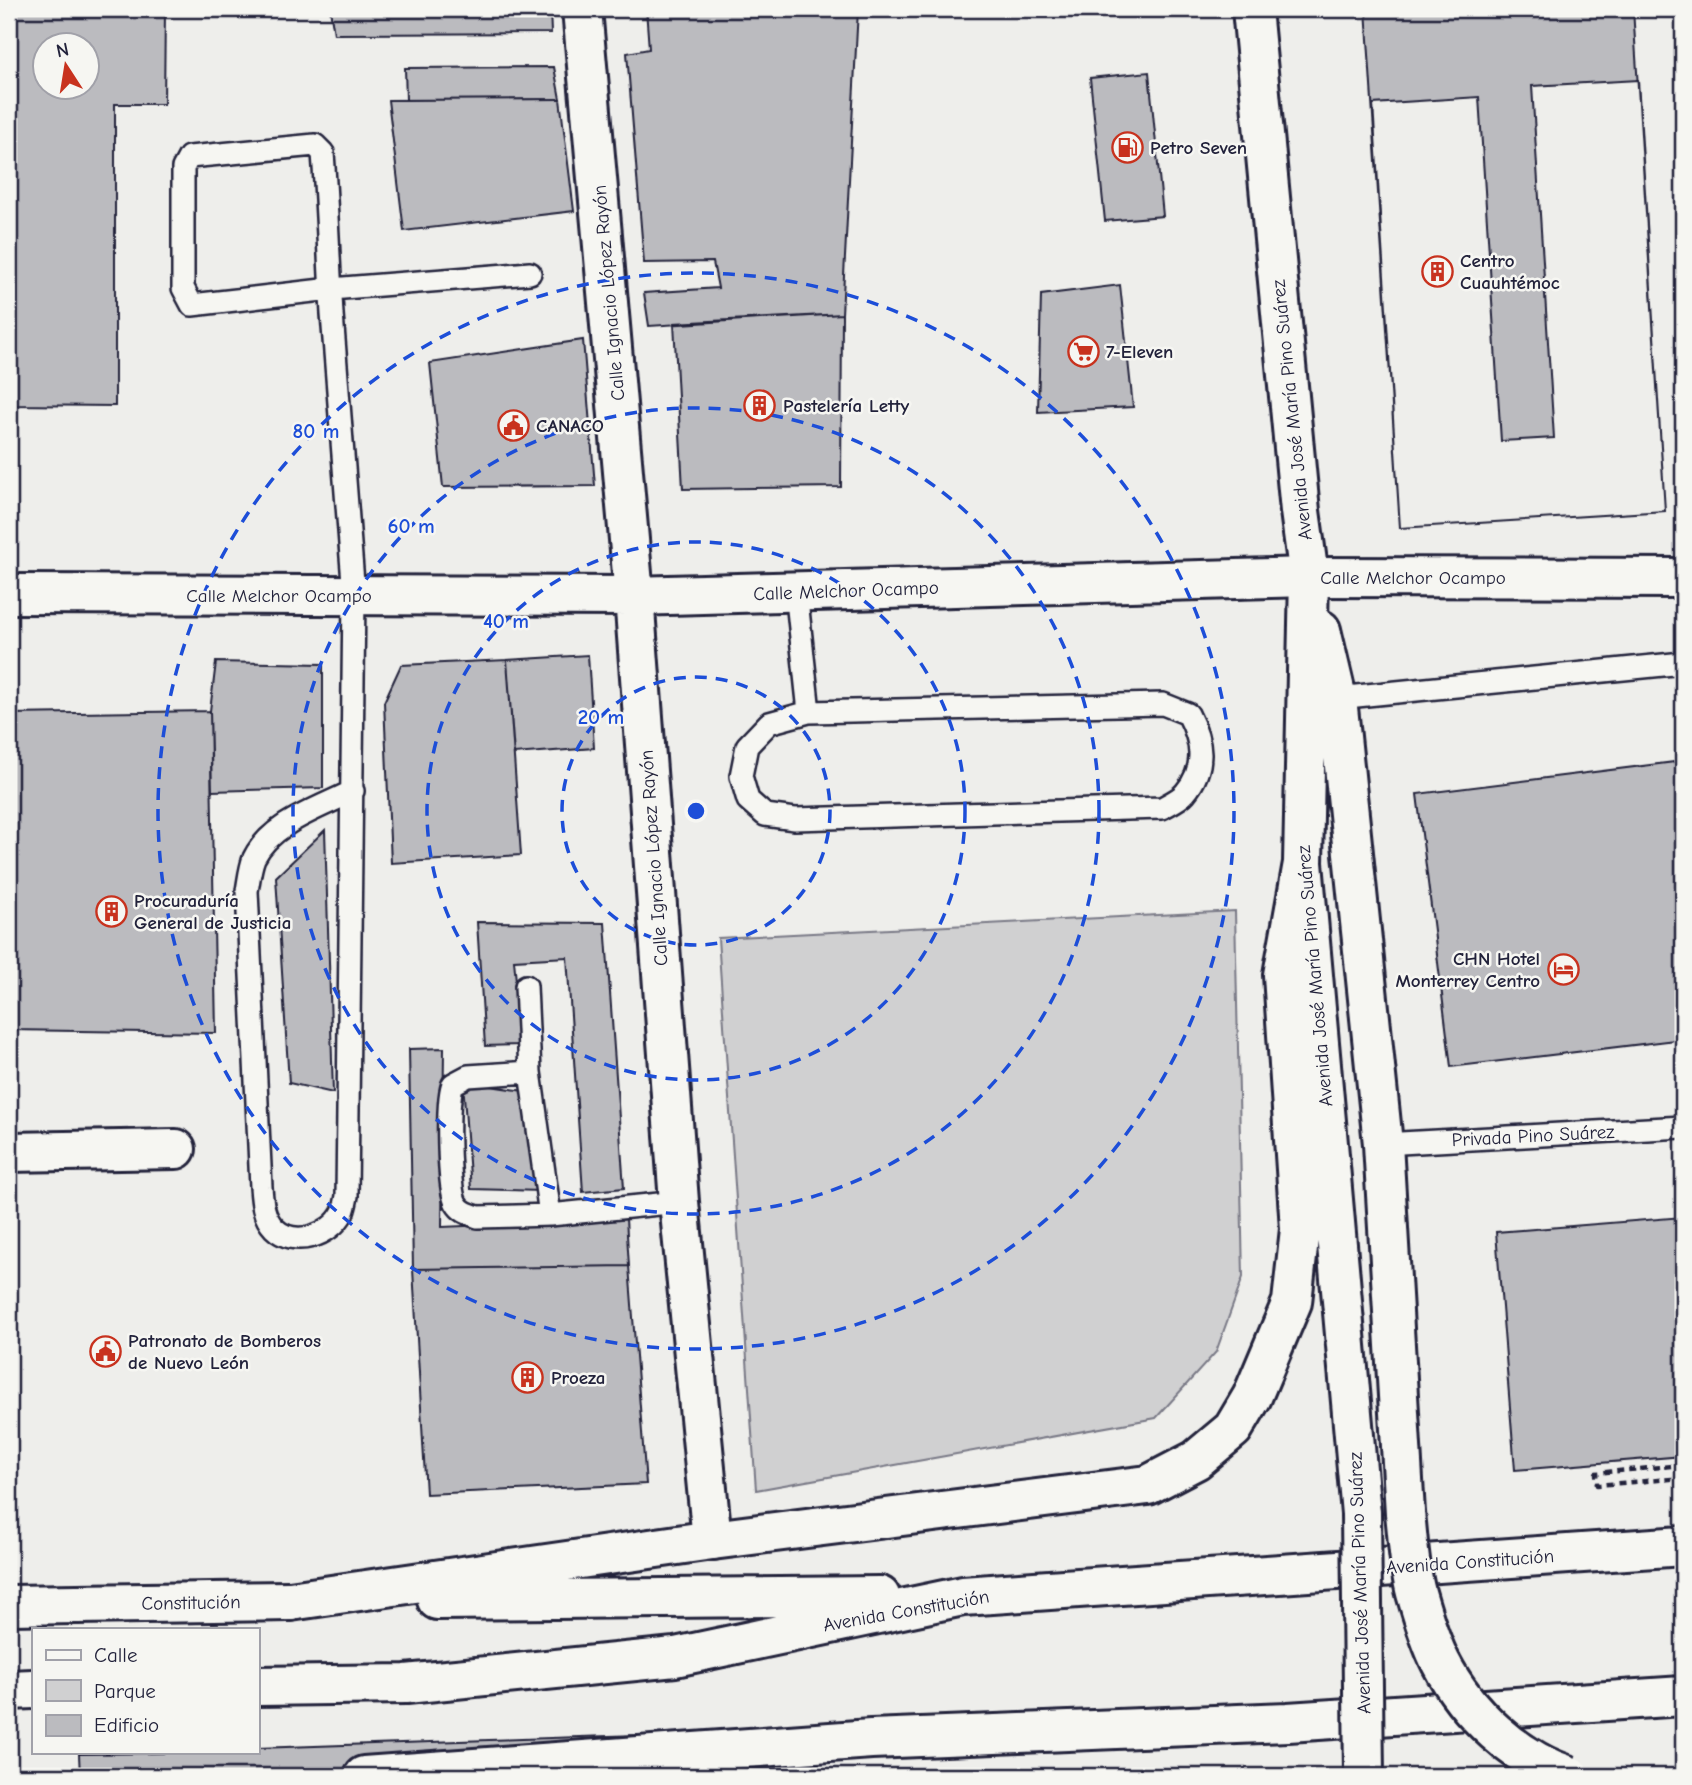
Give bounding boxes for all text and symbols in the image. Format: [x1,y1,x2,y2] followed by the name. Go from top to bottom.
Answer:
[32,32,102,102] north arrow
[54,38,71,62] text: N
[1110,130,1144,164] fuel station icon: Petro Seven
[1150,137,1247,159] place label: Petro Seven
[589,184,629,402] street label: Calle Ignacio López Rayón
[1460,250,1560,294] place label: Centro Cuauhtémoc
[1420,254,1454,288] building icon: Centro Cuauhtémoc
[1267,278,1317,541] street label: Avenida José María Pino Suárez
[1066,334,1100,368] supermarket icon: 7-Eleven
[1106,341,1173,363] place label: 7-Eleven
[743,388,777,422] building icon: Pastelería Letty
[783,395,909,417] place label: Pastelería Letty
[496,408,530,442] public building icon: CANACO
[536,415,604,437] place label: CANACO
[293,419,339,443] text: 80 m
[387,514,435,538] text: 60 m
[1320,567,1506,589] street label: Calle Melchor Ocampo
[753,577,939,605] street label: Calle Melchor Ocampo
[186,585,372,607] street label: Calle Melchor Ocampo
[483,609,529,633] text: 40 m
[578,705,624,729] text: 20 m
[635,749,673,967] street label: Calle Ignacio López Rayón
[684,799,708,823] centre of rings
[1293,844,1337,1107] street label: Avenida José María Pino Suárez
[134,890,291,934] place label: Procuraduría General de Justicia
[94,894,128,928] building icon: Procuraduría General de Justicia
[1395,948,1540,992] place label: CHN Hotel Monterrey Centro
[1546,952,1580,986] hotel icon: CHN Hotel Monterrey Centro
[1451,1121,1615,1151] street label: Privada Pino Suárez
[128,1330,321,1374] place label: Patronato de Bomberos de Nuevo León
[88,1334,122,1368] public building icon: Patronato de Bomberos de Nuevo León
[511,1360,545,1394] building icon: Proeza
[551,1367,606,1389] place label: Proeza
[1344,1452,1376,1714] street label: Avenida José María Pino Suárez
[1385,1545,1555,1579] street label: Avenida Constitución
[821,1586,991,1636] street label: Avenida Constitución
[141,1591,241,1615] street label: Constitución
[32,1628,259,1754] legend
[94,1643,137,1667] text: Calle
[94,1679,156,1703] text: Parque
[94,1713,159,1737] text: Edificio

